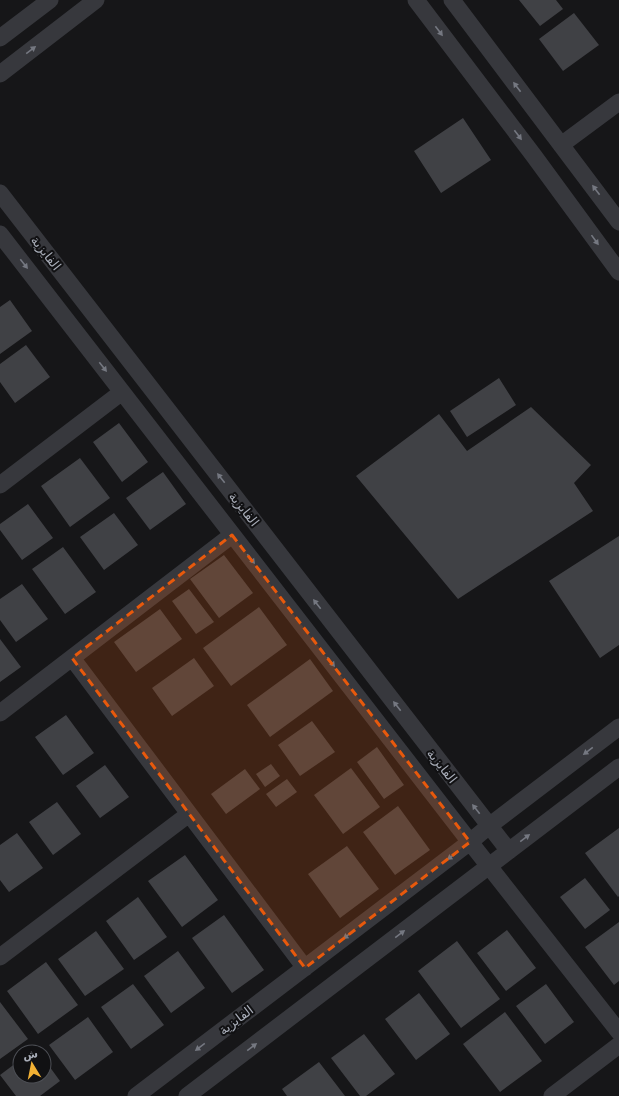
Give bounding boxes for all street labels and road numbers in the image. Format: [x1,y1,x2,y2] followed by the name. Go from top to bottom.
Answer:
[27,233,64,274] street label: الفايزية
[225,489,262,530] street label: الفايزية
[423,746,460,787] street label: الفايزية
[216,1002,257,1039] street label: الفايزية

